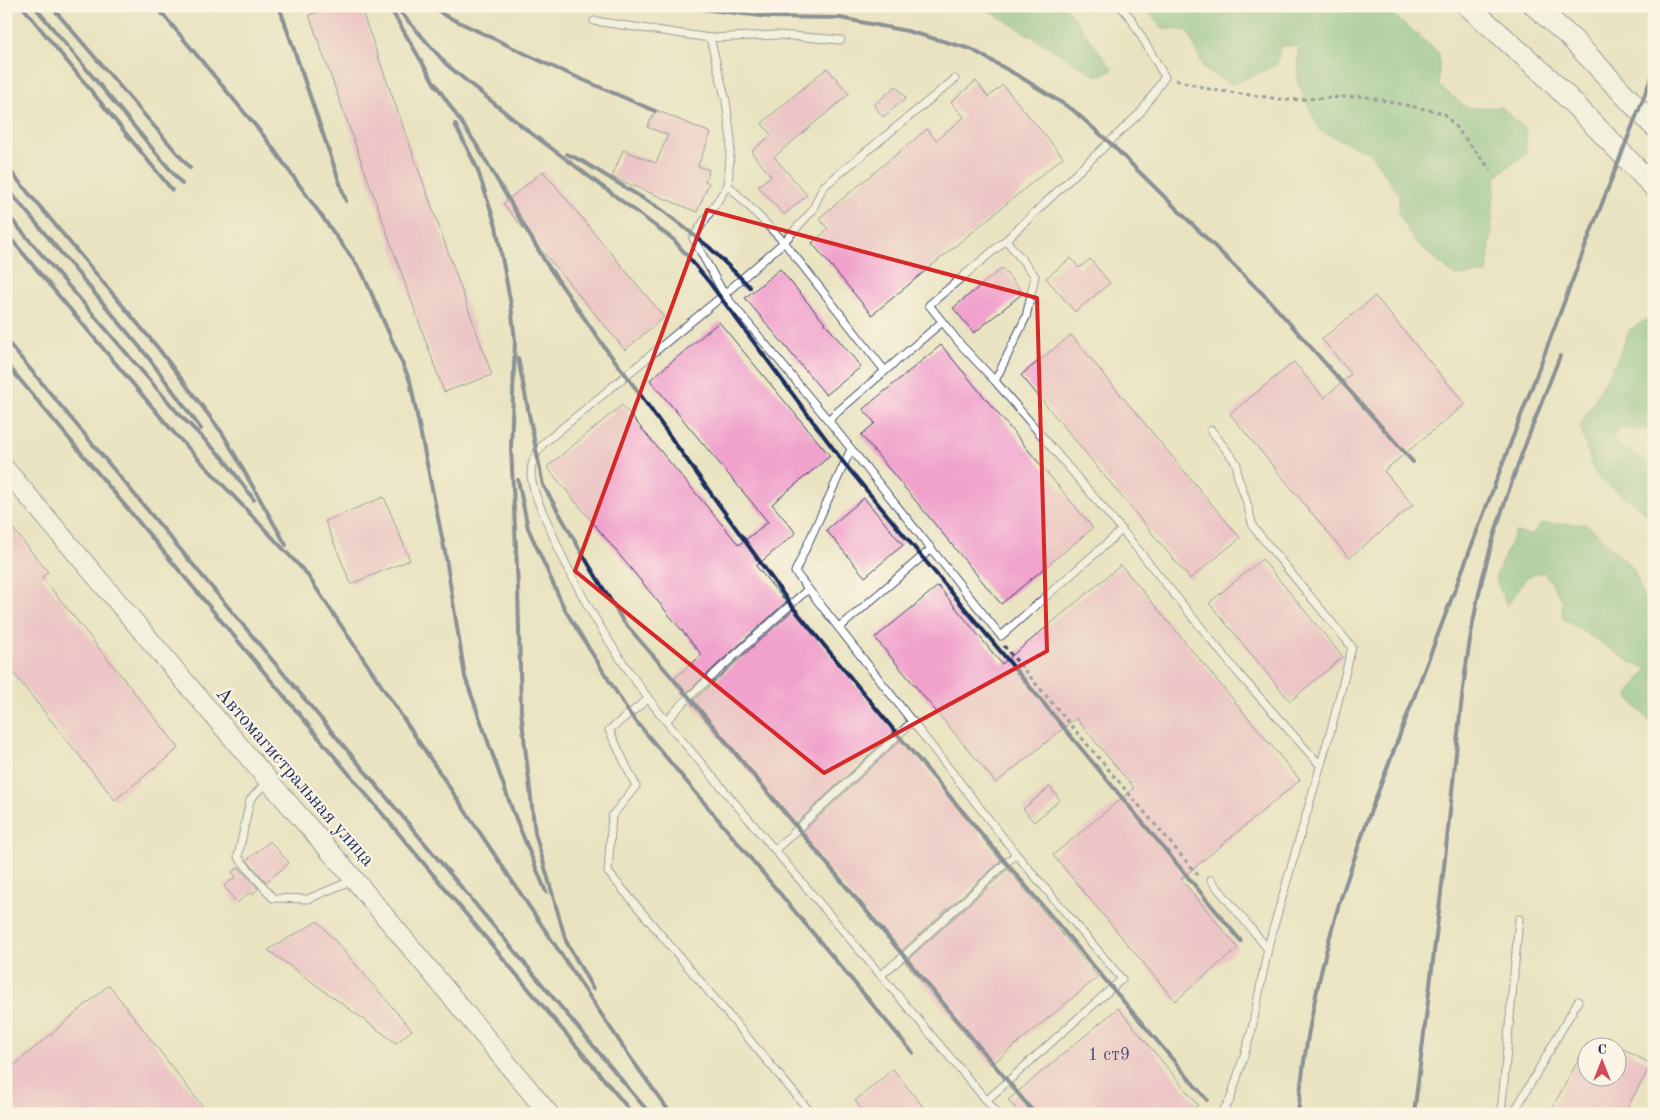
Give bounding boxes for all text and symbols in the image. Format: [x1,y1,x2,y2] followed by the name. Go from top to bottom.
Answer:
[212,684,378,871] street label: Автомагистральная улица
[1578,1038,1628,1088] north arrow
[1597,1043,1607,1057] text: С
[1088,1046,1130,1064] house number: 1 ст9

